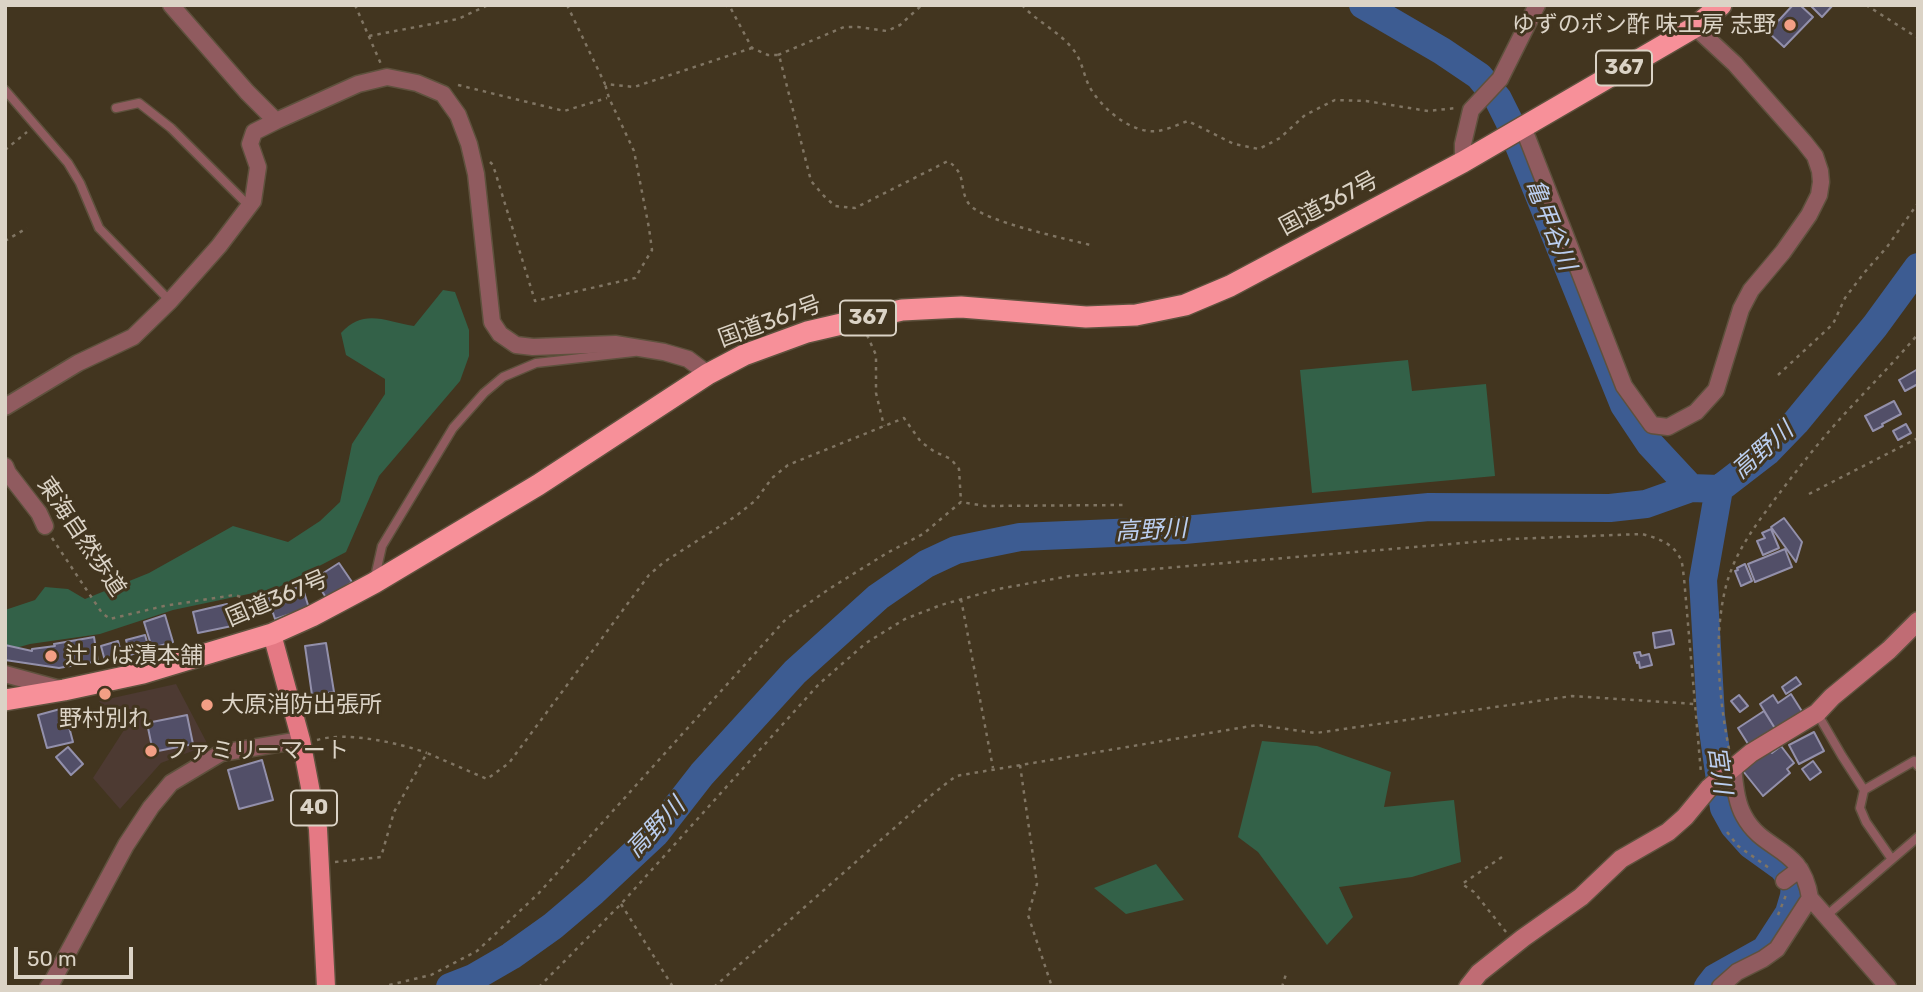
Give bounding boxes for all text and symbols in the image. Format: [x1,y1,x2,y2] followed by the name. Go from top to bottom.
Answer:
[1512,11,1776,39] place label: ゆずのポン酢 味工房 志野
[1782,17,1798,33] marker: ゆずのポン酢 味工房 志野
[1596,50,1652,86] road number: 367
[1275,167,1383,241] street label: 国道367号
[1519,175,1581,275] water label: 亀甲谷川
[715,291,825,353] street label: 国道367号
[840,300,896,336] road number: 367
[1726,417,1800,485] water label: 高野川
[31,472,131,602] street label: 東海自然歩道
[1114,515,1188,547] water label: 高野川
[222,565,332,633] street label: 国道367号
[65,642,203,670] place label: 辻しば漬本舗
[43,648,59,664] marker: 辻しば漬本舗
[97,686,113,702] marker: 野村別れ
[221,691,382,719] place label: 大原消防出張所
[199,697,215,713] marker: 大原消防出張所
[59,705,151,733] place label: 野村別れ
[165,737,349,765] place label: ファミリーマート
[143,743,159,759] marker: ファミリーマート
[1701,744,1737,796] water label: 宮川
[291,790,337,826] road number: 40
[621,792,691,864] water label: 高野川
[18,932,136,976] scale bar
[27,946,77,971] text: 50 m

